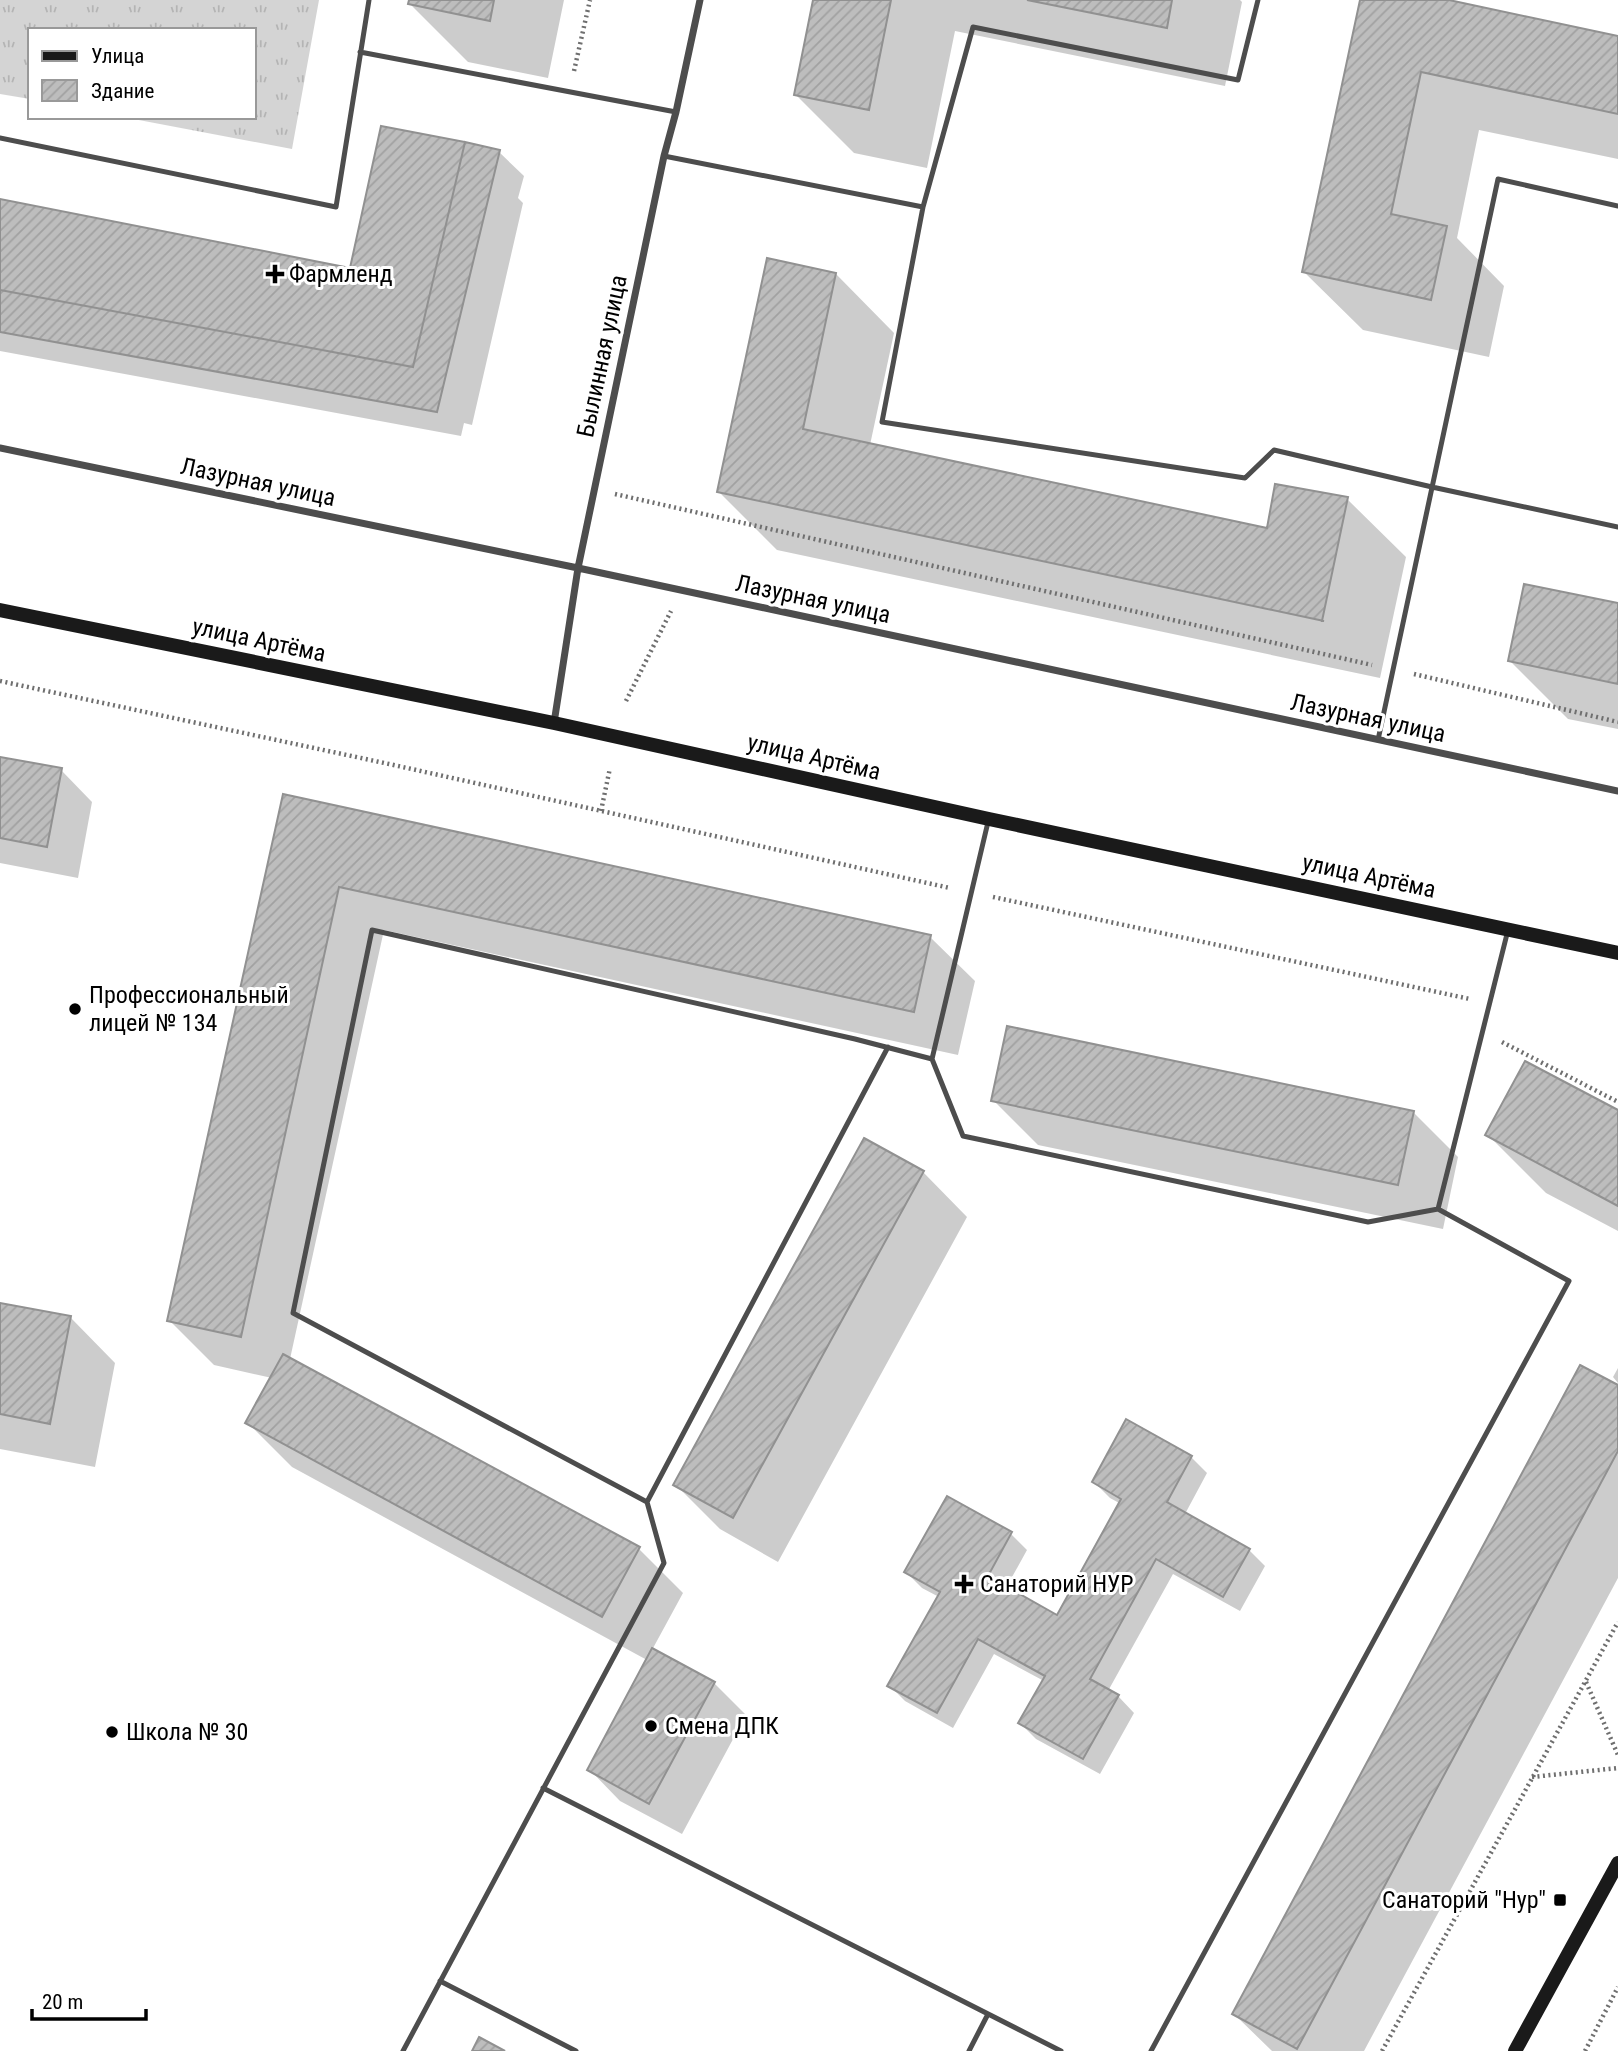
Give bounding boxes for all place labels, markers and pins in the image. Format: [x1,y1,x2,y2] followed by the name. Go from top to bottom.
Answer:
[289,260,393,288] place label: Фармленд
[267,266,283,282] marker: Фармленд
[89,981,289,1037] place label: Профессиональный лицей № 134
[67,1001,83,1017] marker: Профессиональный лицей № 134
[980,1570,1134,1598] place label: Санаторий НУР
[954,1574,974,1594] marker: Санаторий НУР
[665,1712,779,1740] place label: Смена ДПК
[126,1718,248,1746] place label: Школа № 30
[643,1718,659,1734] marker: Смена ДПК
[104,1724,120,1740] marker: Школа № 30
[1382,1886,1546,1914] place label: Санаторий "Нур"
[1552,1892,1568,1908] marker: Санаторий "Нур"

